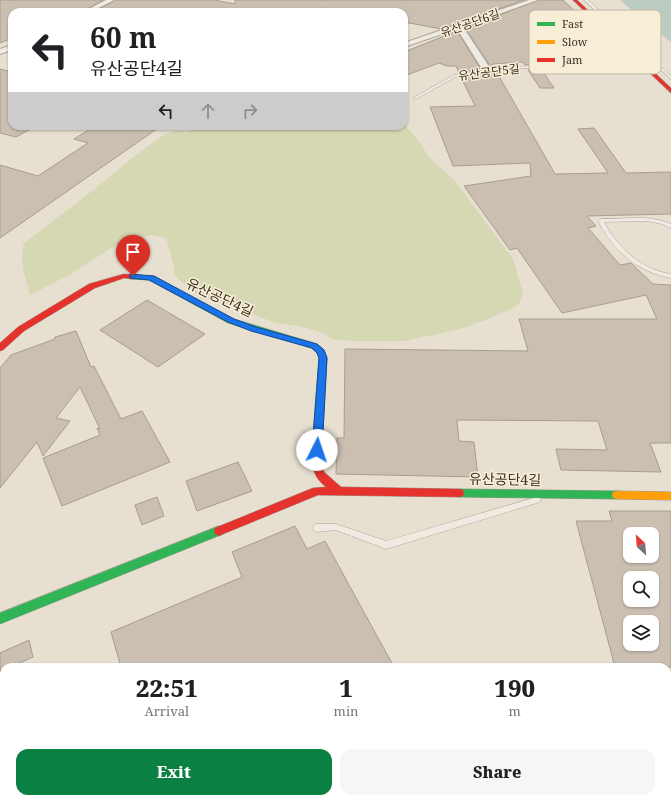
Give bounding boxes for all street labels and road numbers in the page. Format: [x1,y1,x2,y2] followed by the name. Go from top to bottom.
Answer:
[438,5,502,41] street label: 유산공단6길
[457,60,521,84] street label: 유산공단5길
[183,273,257,321] street label: 유산공단4길
[469,469,541,489] street label: 유산공단4길

